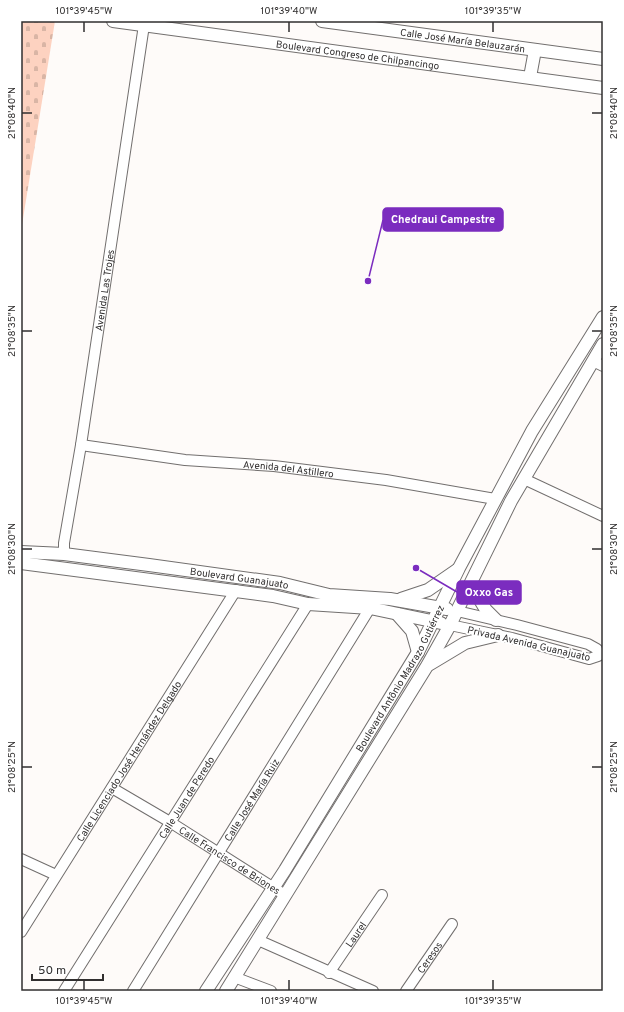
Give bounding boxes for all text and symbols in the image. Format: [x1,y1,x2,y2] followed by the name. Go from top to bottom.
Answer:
[56,5,112,18] text: 101°39'45"W
[261,5,317,18] text: 101°39'40"W
[465,5,521,18] text: 101°39'35"W
[399,27,526,56] street label: Calle José María Belauzarán
[275,38,440,74] street label: Boulevard Congreso de Chilpancingo
[6,87,19,139] text: 21°08'40"N
[608,87,621,139] text: 21°08'40"N
[383,208,503,231] callout: Chedraui Campestre
[391,213,495,227] text: Chedraui Campestre
[93,248,118,332] street label: Avenida Las Trojes
[6,305,19,357] text: 21°08'35"N
[608,305,621,357] text: 21°08'35"N
[243,459,335,481] street label: Avenida del Astillero
[6,523,19,575] text: 21°08'30"N
[608,523,621,575] text: 21°08'30"N
[189,566,290,593] street label: Boulevard Guanajuato
[457,581,521,604] callout: Oxxo Gas
[465,586,513,600] text: Oxxo Gas
[353,603,448,755] street label: Boulevard Antônio Madrazo Gutiérrez
[466,624,592,665] street label: Privada Avenida Guanajuato
[74,679,185,845] street label: Calle Licenciado José Hernández Delgado
[6,741,19,793] text: 21°08'25"N
[608,741,621,793] text: 21°08'25"N
[157,754,218,842] street label: Calle Juan de Peredo
[222,757,283,844] street label: Calle José María Ruiz
[176,824,282,898] street label: Calle Francisco de Briones
[343,920,370,950] street label: Laurel
[415,939,446,976] street label: Ceresos
[32,956,103,982] scale bar
[38,963,66,979] text: 50 m
[56,995,112,1008] text: 101°39'45"W
[261,995,317,1008] text: 101°39'40"W
[465,995,521,1008] text: 101°39'35"W

